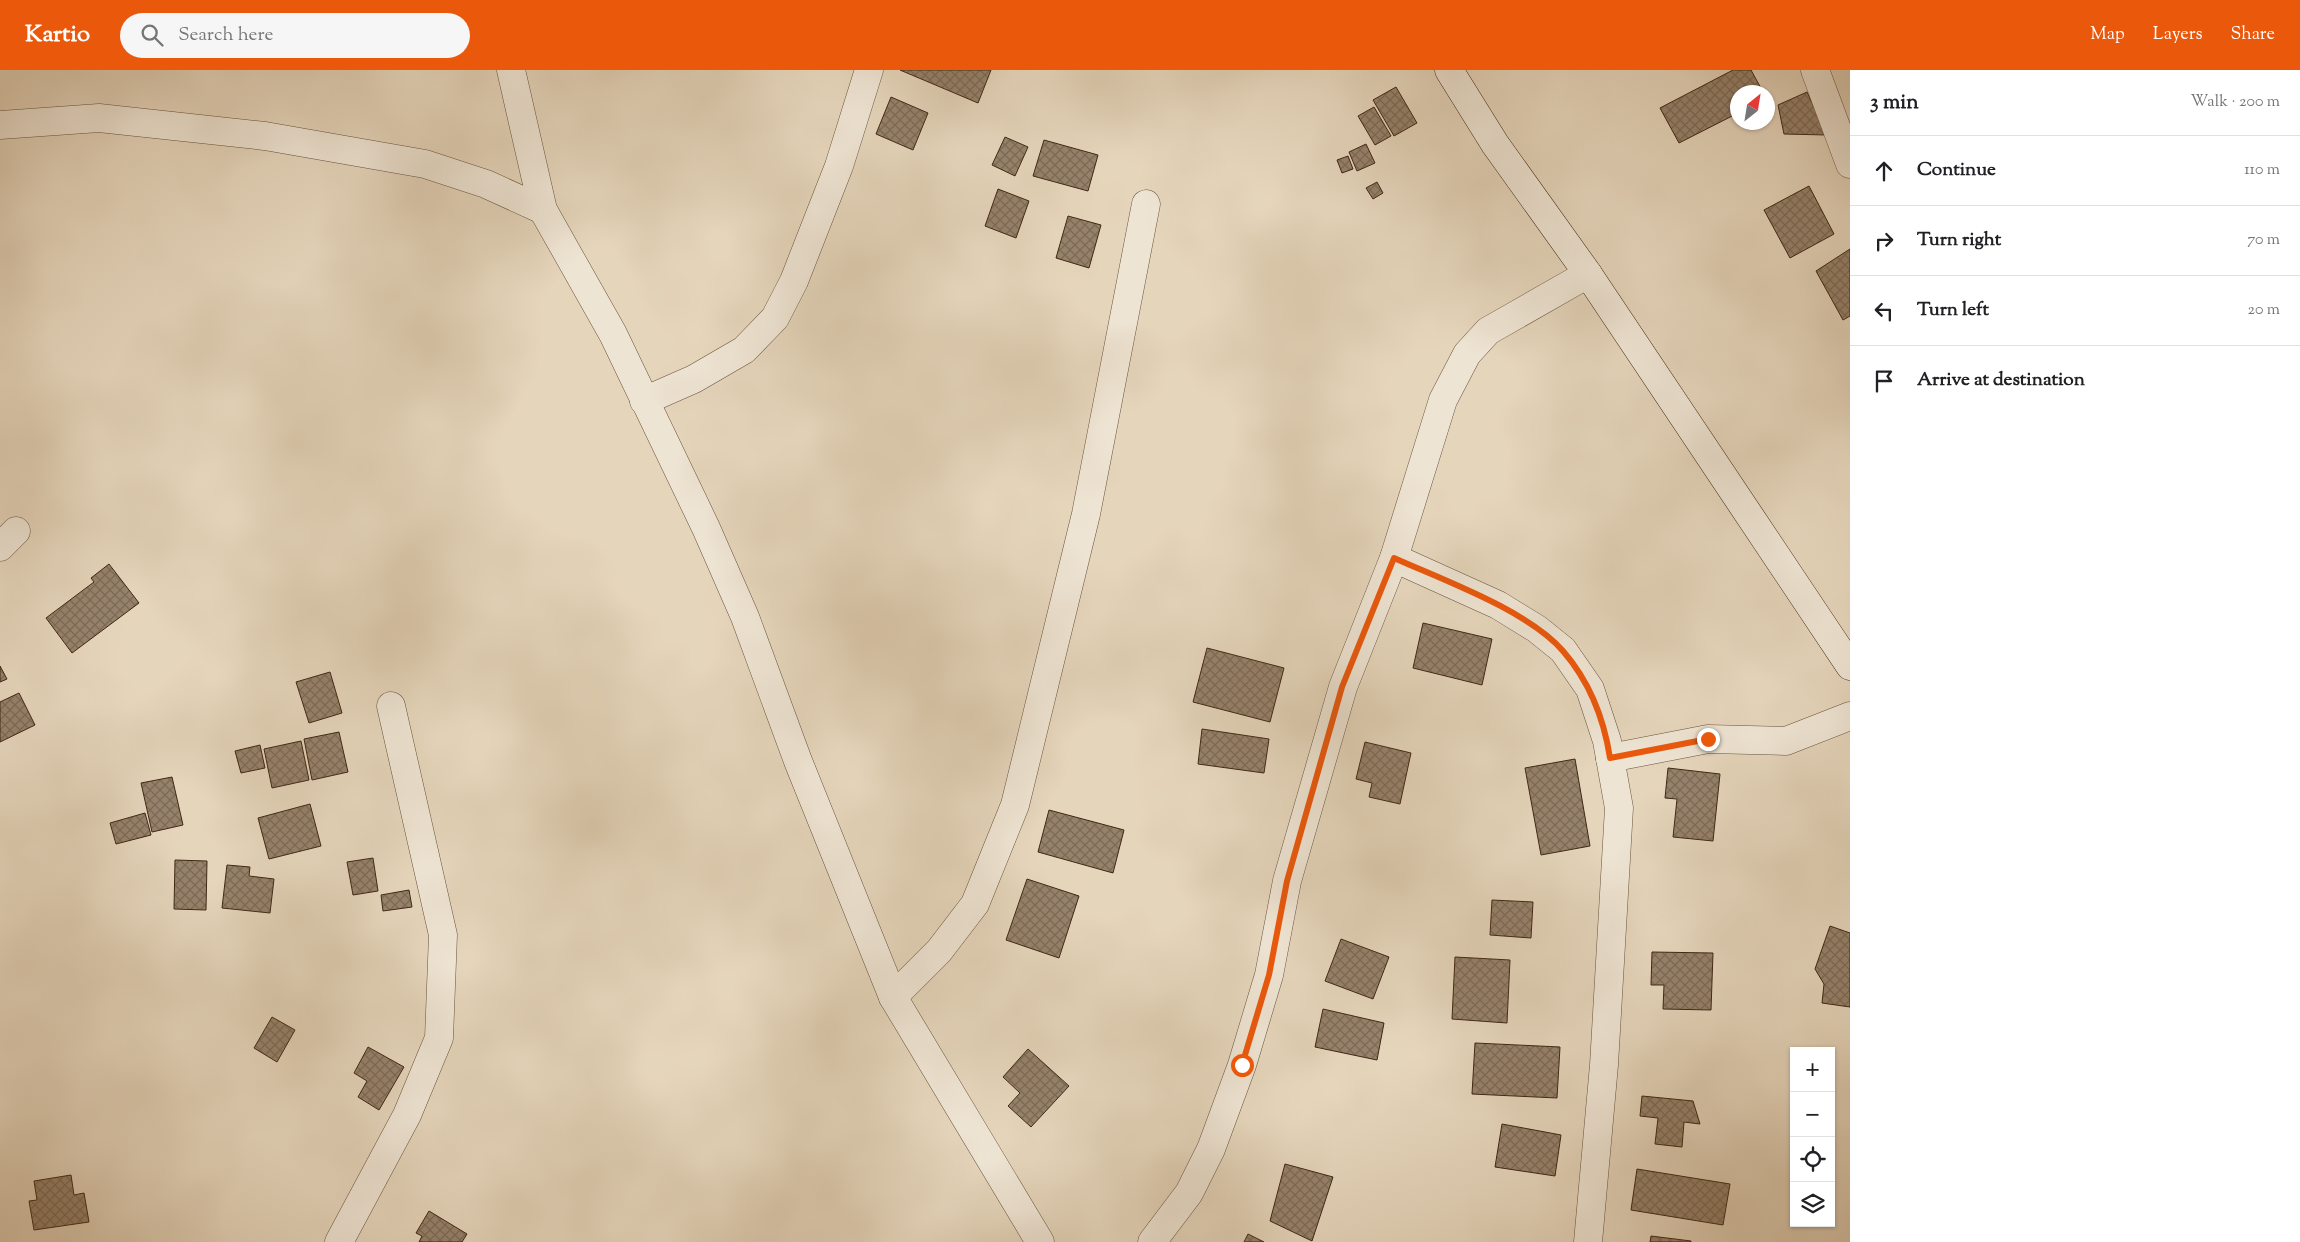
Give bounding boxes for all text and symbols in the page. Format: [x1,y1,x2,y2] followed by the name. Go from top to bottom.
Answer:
[120,13,470,58] search box
[25,18,90,52] text: Kartio
[138,21,166,49] icon: search
[178,22,273,49] text: Search here
[2090,22,2125,48] text: Map
[2153,22,2203,48] text: Layers
[2231,22,2275,48] text: Share
[1730,85,1775,130] north arrow
[1870,88,1919,118] text: 3 min
[2191,91,2280,114] text: Walk · 200 m
[1870,157,1898,185] icon: ahead
[1917,157,1996,184] text: Continue
[2244,159,2280,182] text: 110 m
[1870,227,1898,255] icon: right
[1917,227,2001,254] text: Turn right
[2247,229,2280,252] text: 70 m
[1870,297,1898,325] icon: left
[1917,297,1989,324] text: Turn left
[2247,299,2280,322] text: 20 m
[1870,367,1898,395] icon: arrive
[1917,367,2085,394] text: Arrive at destination
[1697,728,1720,751] route end
[1790,1047,1835,1227] map controls
[1790,1047,1835,1092] button: +
[1231,1054,1254,1077] route start
[1790,1092,1835,1137] button: −
[1790,1137,1835,1182] button: locate
[1790,1182,1835,1227] button: layers

